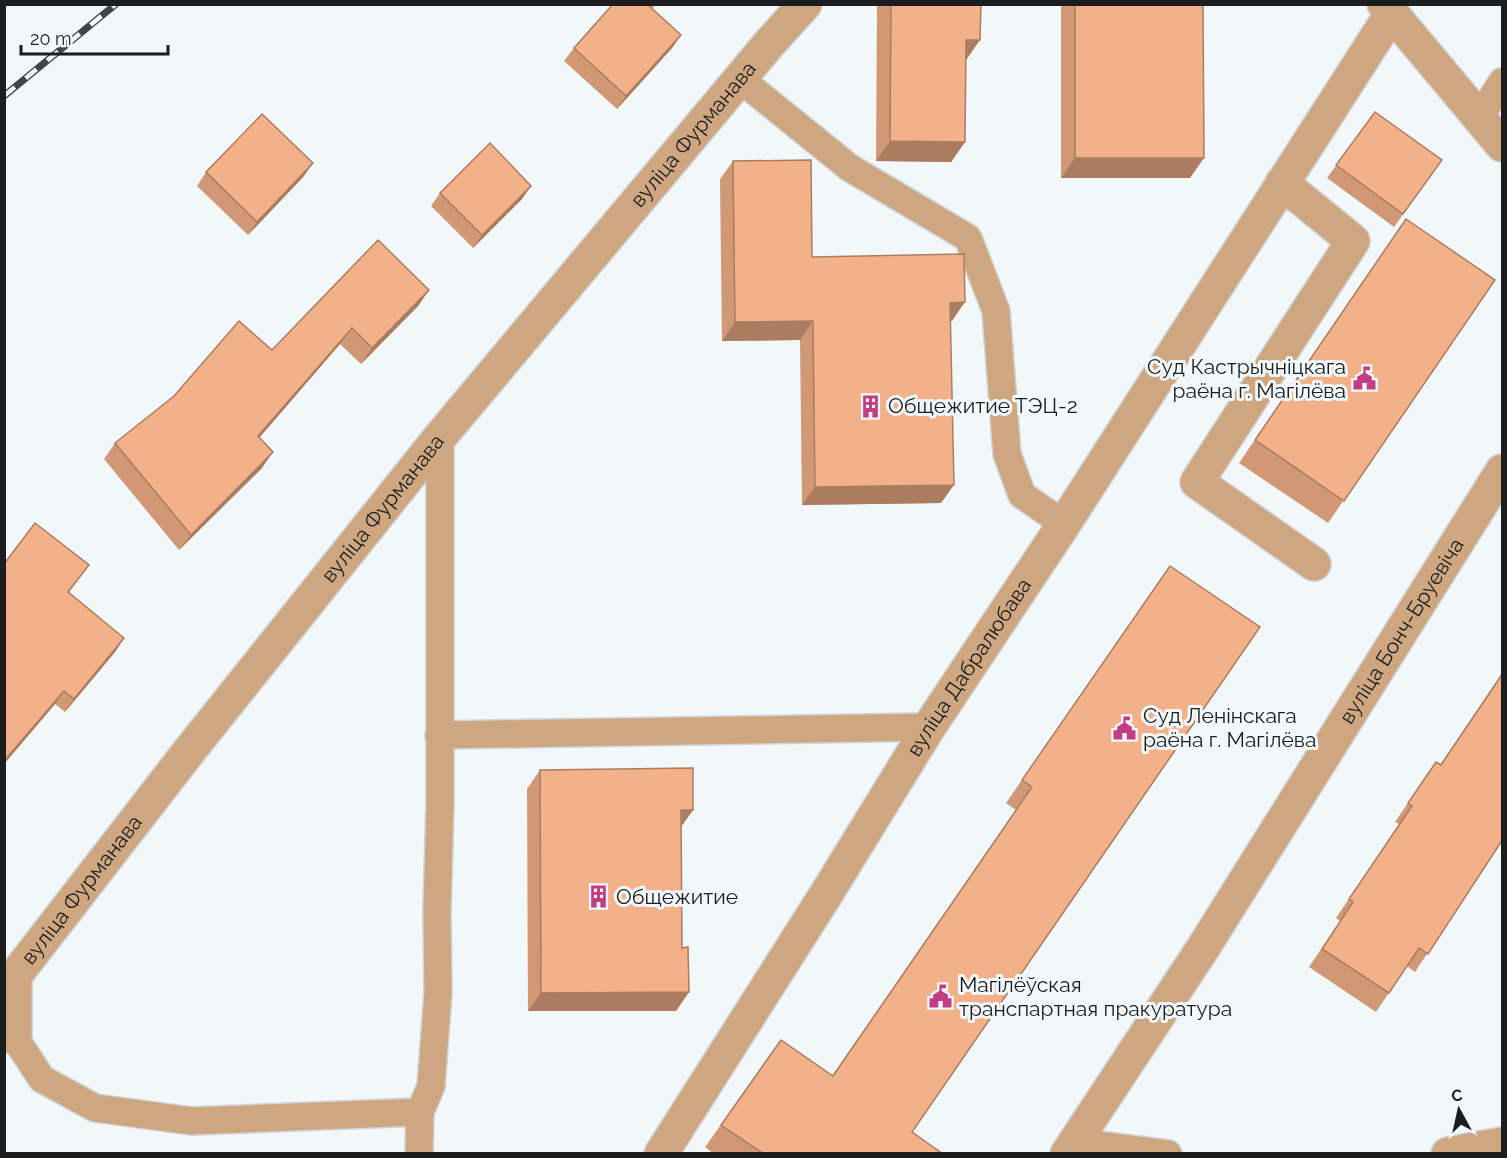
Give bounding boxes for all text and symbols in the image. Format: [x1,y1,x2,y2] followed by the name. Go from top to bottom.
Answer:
[21,18,168,56] scale bar
[30,28,72,49] text: 20 m
[625,56,761,212] street label: вуліца Фурманава
[1147,354,1346,403] place label: Суд Кастрычніцкага раёна г. Магілёва
[1351,366,1377,392] public building icon: Суд Кастрычніцкага раёна г. Магілёва
[857,393,883,419] building icon: Общежитие ТЭЦ-2
[888,393,1078,418] place label: Общежитие ТЭЦ-2
[316,429,449,587] street label: вуліца Фурманава
[1334,533,1469,728] street label: вуліца Бонч-Бруевіча
[901,573,1036,761] street label: вуліца Дабралюбава
[1143,703,1316,752] place label: Суд Ленінскага раёна г. Магілёва
[1112,715,1138,741] public building icon: Суд Ленінскага раёна г. Магілёва
[16,810,147,969] street label: вуліца Фурманава
[585,884,611,910] building icon: Общежитие
[616,884,738,909] place label: Общежитие
[959,972,1232,1021] place label: Магілёўская транспартная пракуратура
[928,984,954,1010] public building icon: Магілёўская транспартная пракуратура
[1429,1080,1489,1140] north arrow
[1450,1085,1464,1106] text: С

